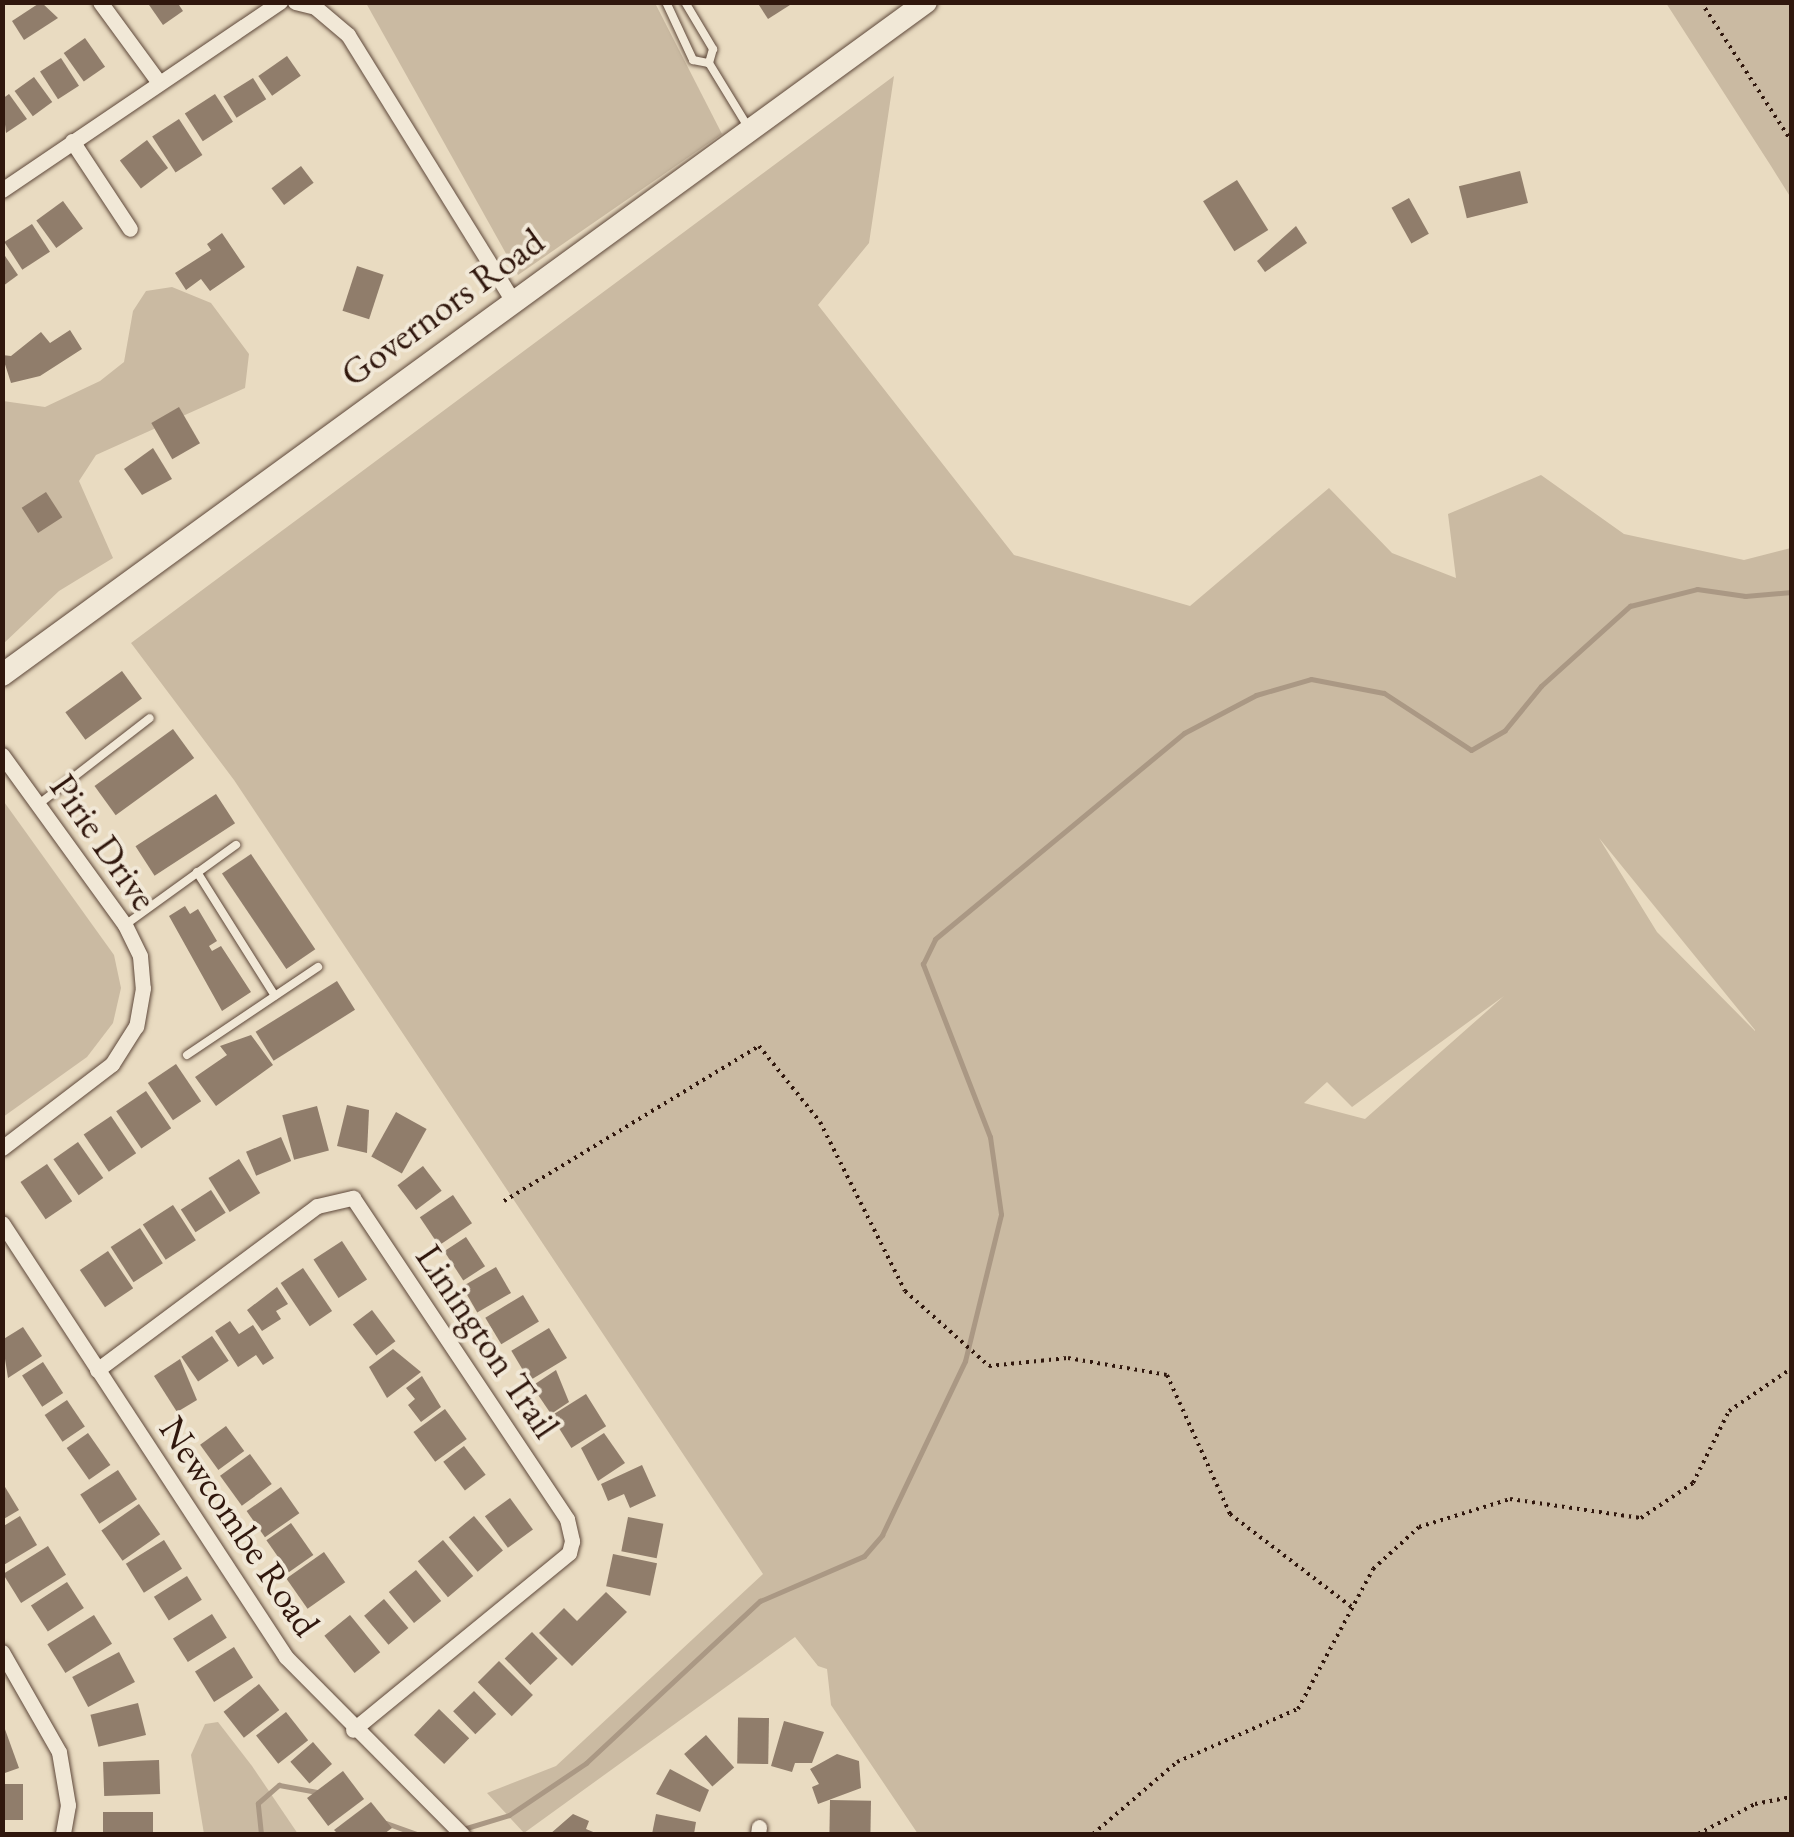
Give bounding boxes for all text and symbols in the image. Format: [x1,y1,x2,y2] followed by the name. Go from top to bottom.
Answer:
[331,218,553,396] street label: Governors Road
[41,765,167,919] street label: Pirie Drive
[407,1235,569,1447] street label: Linington Trail
[150,1408,330,1644] street label: Newcombe Road

